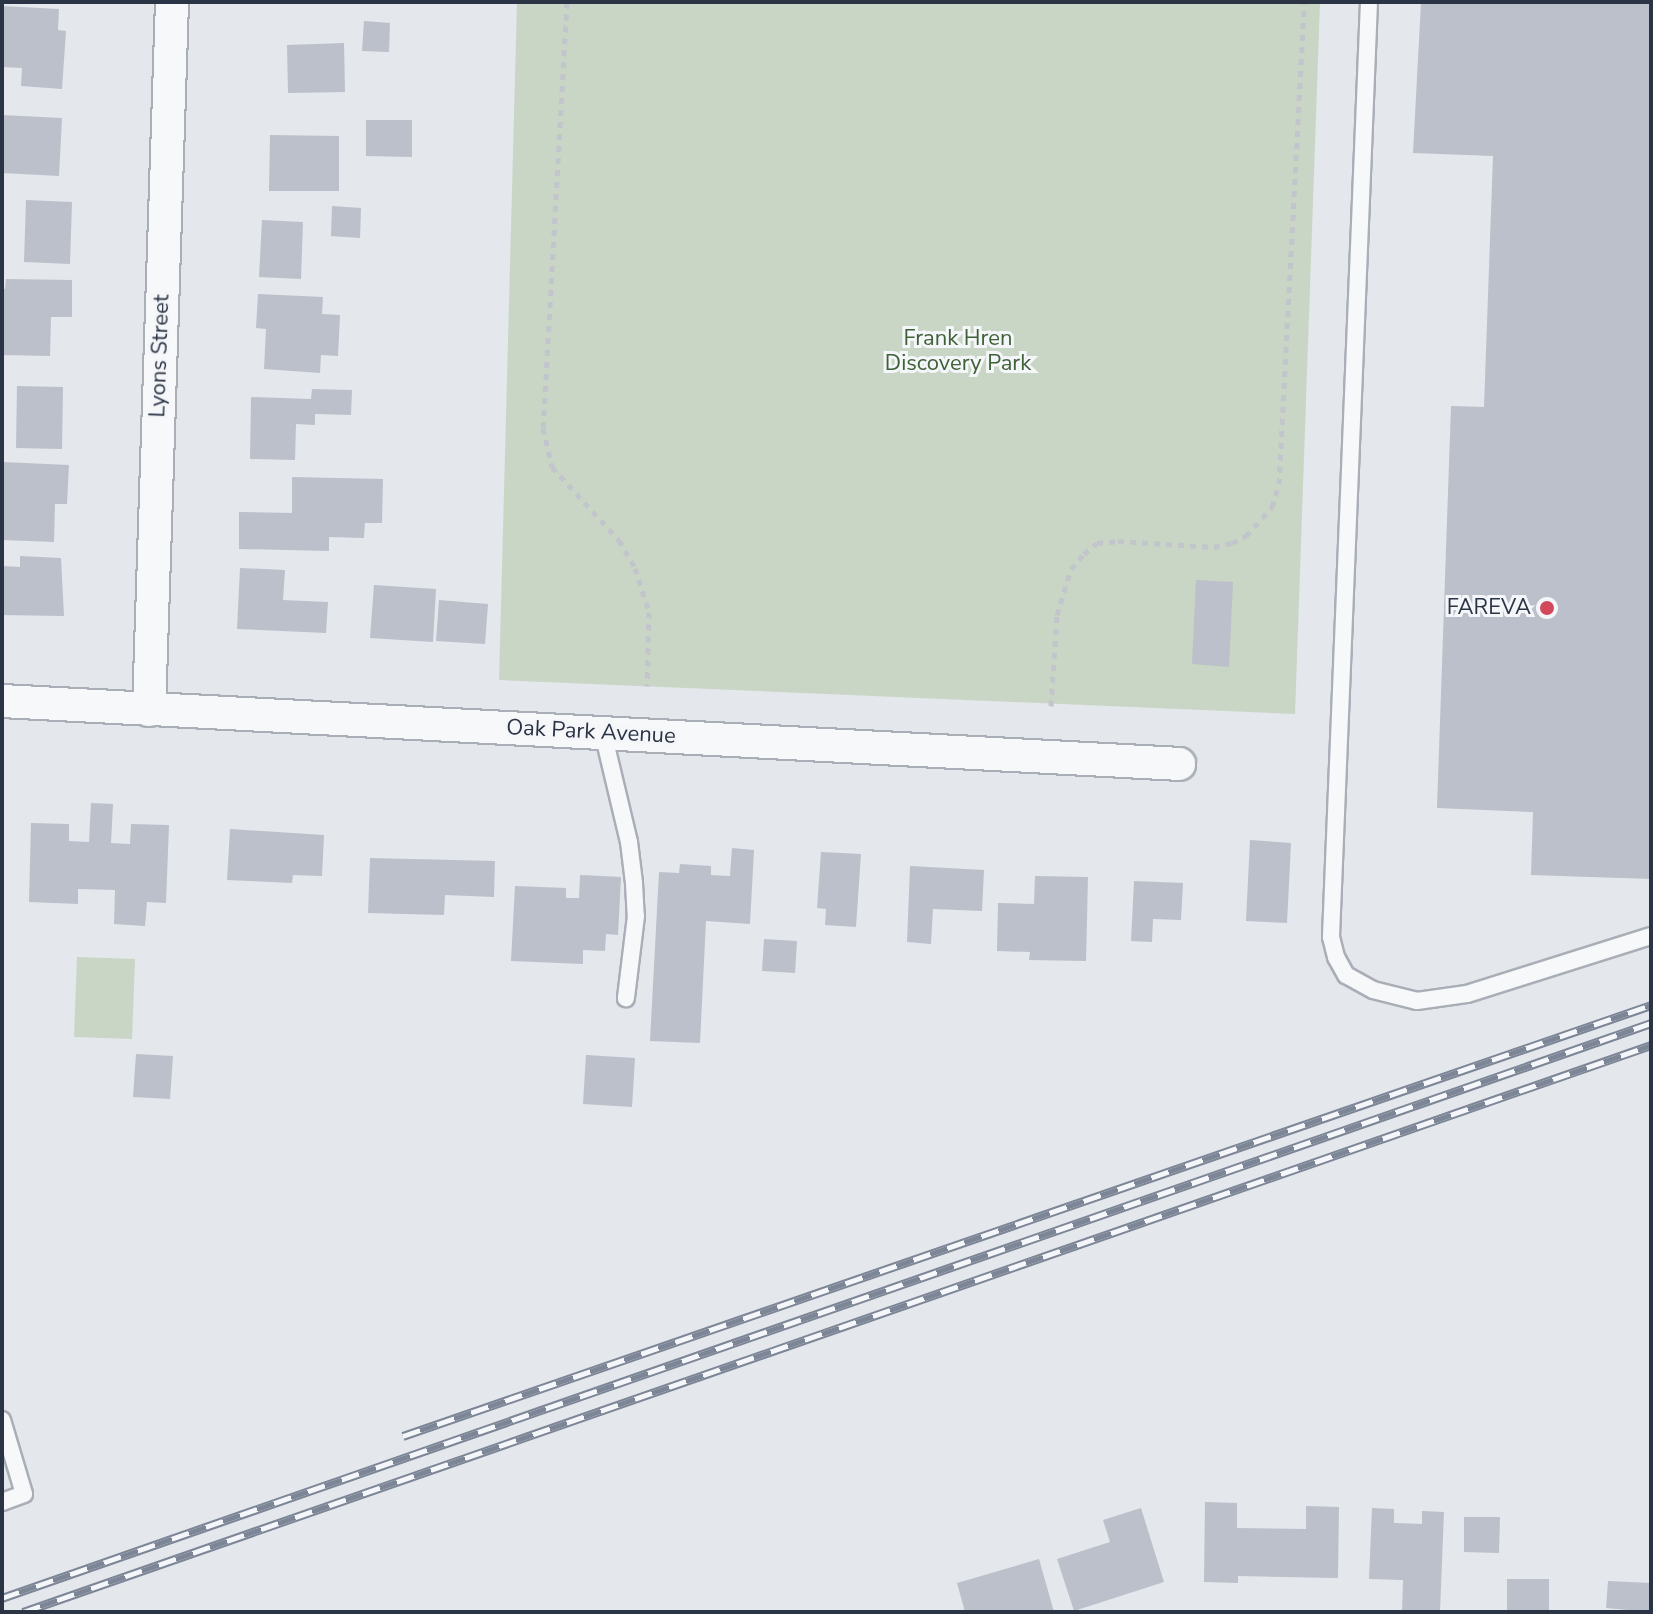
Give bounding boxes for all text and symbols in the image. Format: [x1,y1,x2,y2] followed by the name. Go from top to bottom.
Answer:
[145,294,175,418] street label: Lyons Street
[885,325,1031,376] park label: Frank Hren Discovery Park
[1447,595,1531,621] place label: FAREVA
[1538,599,1556,617] marker: FAREVA
[506,714,676,750] street label: Oak Park Avenue

